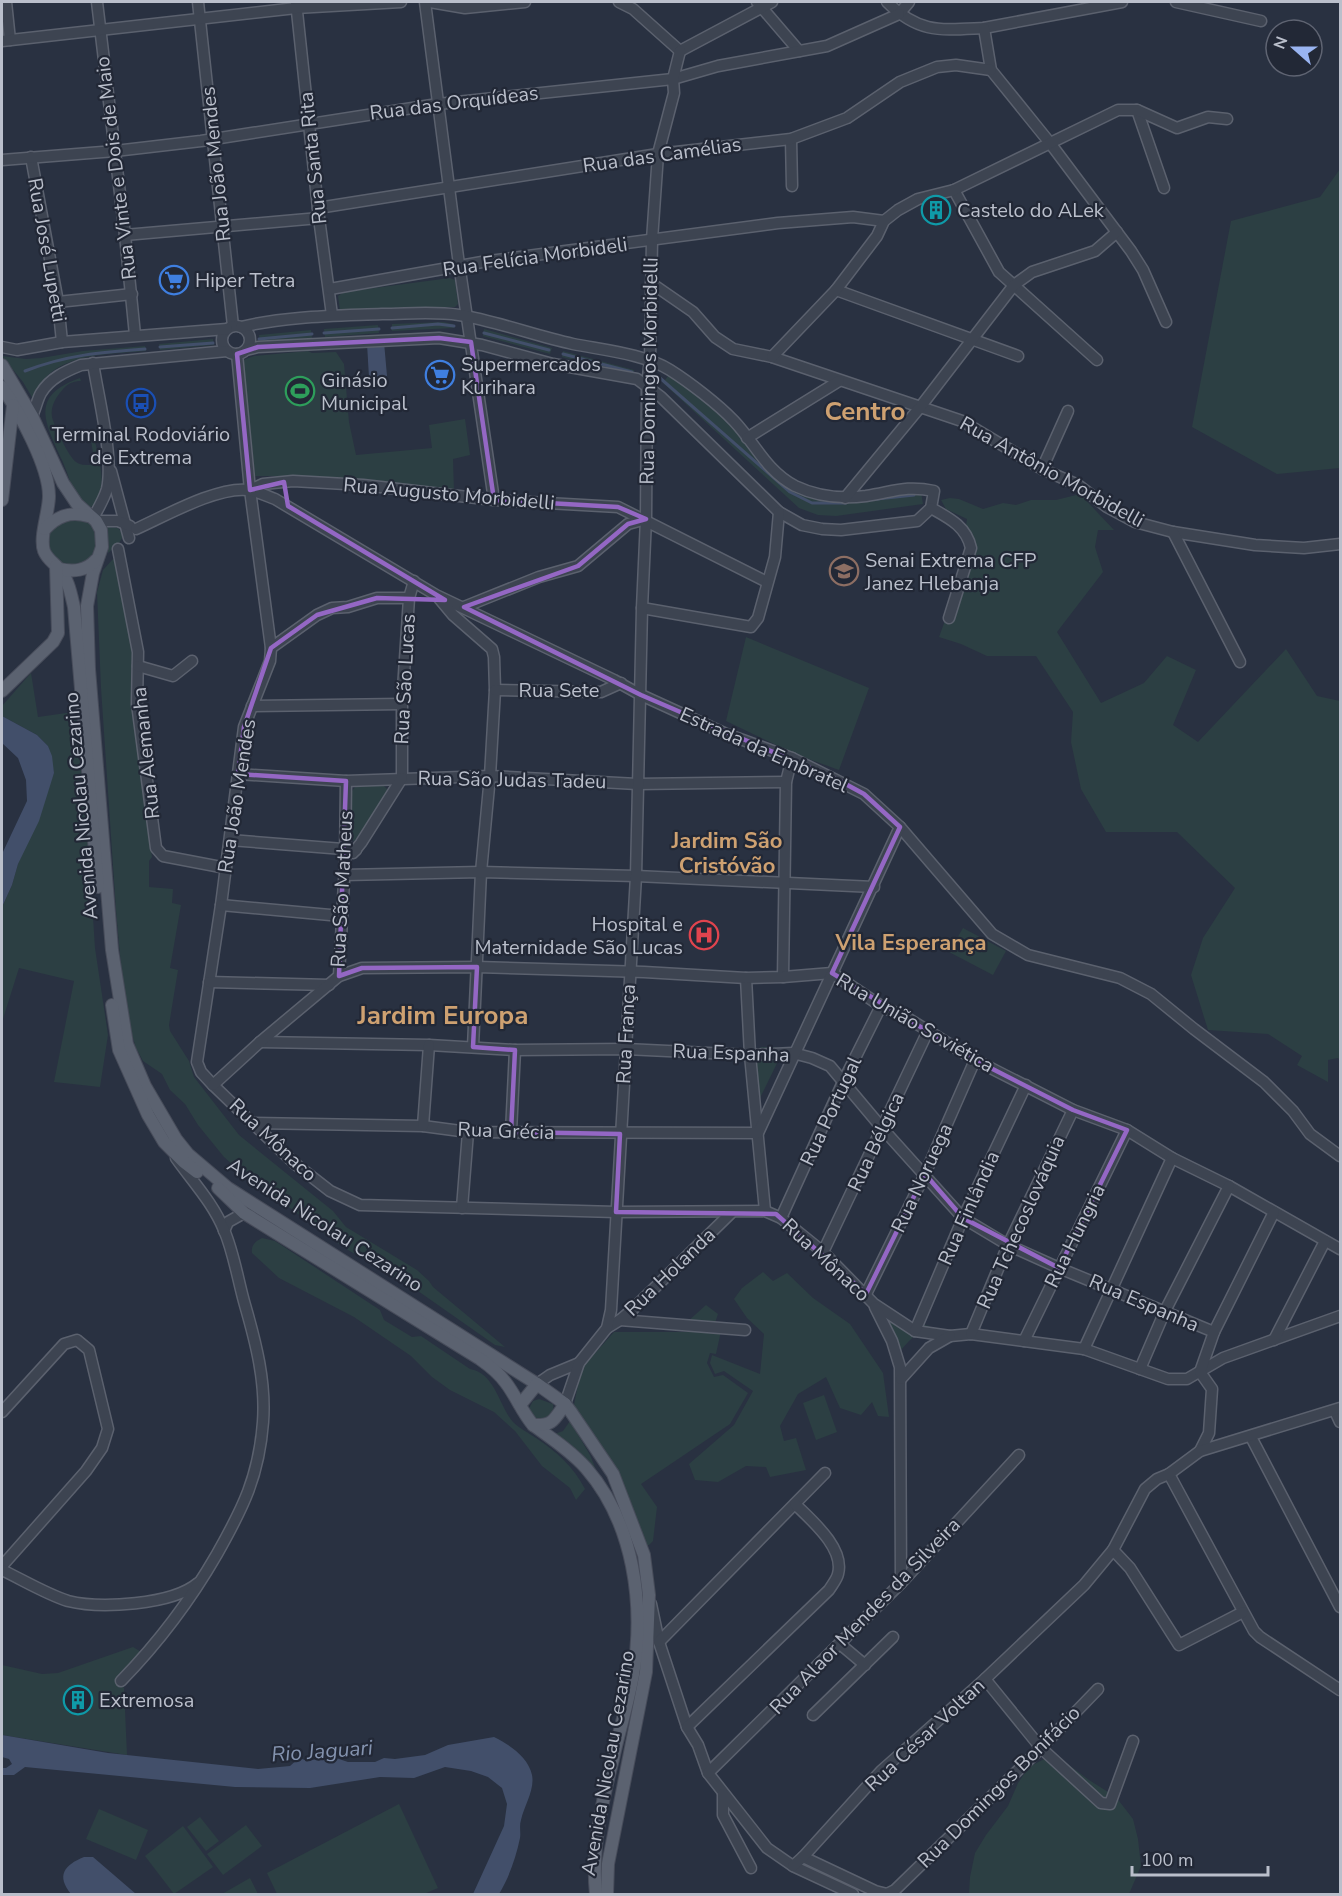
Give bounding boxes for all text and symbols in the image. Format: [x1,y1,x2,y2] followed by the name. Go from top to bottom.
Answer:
[1264,18,1324,78] north arrow
[1269,33,1293,53] text: N
[89,55,143,281] street label: Rua Vinte e Dois de Maio
[368,79,540,127] street label: Rua das Orquídeas
[194,85,238,243] street label: Rua João Mendes
[293,90,333,226] street label: Rua Santa Rita
[581,131,743,179] street label: Rua das Camélias
[21,176,73,324] street label: Rua José Lupetti
[920,194,952,226] building icon: Castelo do ALek
[957,197,1105,224] place label: Castelo do ALek
[441,231,629,283] street label: Rua Felícia Morbideli
[634,257,664,485] street label: Rua Domingos Morbidelli
[158,264,190,296] supermarket icon: Hiper Tetra
[195,267,295,294] place label: Hiper Tetra
[461,351,601,401] place label: Supermercados Kurihara
[424,359,456,391] supermarket icon: Supermercados Kurihara
[321,367,407,417] place label: Ginásio Municipal
[284,375,316,407] sports icon: Ginásio Municipal
[125,387,157,419] bus stop icon: Terminal Rodoviário de Extrema
[825,394,906,429] district label: Centro
[955,410,1149,534] street label: Rua Antônio Morbidelli
[52,421,230,471] place label: Terminal Rodoviário de Extrema
[342,471,556,517] street label: Rua Augusto Morbidelli
[864,547,1037,597] place label: Senai Extrema CFP Janez Hlebanja
[828,555,860,587] school or university icon: Senai Extrema CFP Janez Hlebanja
[388,613,422,745] street label: Rua São Lucas
[519,677,599,704] street label: Rua Sete
[126,686,166,820] street label: Rua Alemanha
[58,691,104,921] street label: Avenida Nicolau Cezarino
[675,701,853,799] street label: Estrada da Embratel
[211,717,263,875] street label: Rua João Mendes
[417,765,607,795] street label: Rua São Judas Tadeu
[324,810,360,968] street label: Rua São Matheus
[671,826,782,881] district label: Jardim São Cristóvão
[474,911,683,961] place label: Hospital e Maternidade São Lucas
[688,919,720,951] hospital icon: Hospital e Maternidade São Lucas
[835,928,986,958] district label: Vila Esperança
[831,967,999,1079] street label: Rua União Soviética
[610,983,642,1085] street label: Rua França
[357,998,528,1033] district label: Jardim Europa
[672,1037,790,1069] street label: Rua Espanha
[794,1052,868,1170] street label: Rua Portugal
[841,1088,911,1196] street label: Rua Bélgica
[223,1092,323,1188] street label: Rua Mônaco
[457,1116,555,1146] street label: Rua Grécia
[885,1119,959,1237] street label: Rua Noruega
[971,1131,1071,1313] street label: Rua Tchecoslováquia
[932,1147,1006,1269] street label: Rua Finlândia
[222,1152,428,1298] street label: Avenida Nicolau Cezarino
[1038,1180,1112,1292] street label: Rua Hungria
[776,1212,876,1308] street label: Rua Mônaco
[619,1222,721,1322] street label: Rua Holanda
[1085,1268,1203,1338] street label: Rua Espanha
[764,1512,966,1720] street label: Rua Alaor Mendes da Silveira
[575,1648,641,1878] street label: Avenida Nicolau Cezarino
[859,1672,991,1798] street label: Rua César Voltan
[62,1684,94,1716] building icon: Extremosa
[99,1687,194,1714] place label: Extremosa
[912,1700,1086,1874] street label: Rua Domingos Bonifácio
[270,1733,375,1769] water label: Rio Jaguari
[1132,1839,1268,1877] scale bar
[1141,1848,1193,1872] text: 100 m

